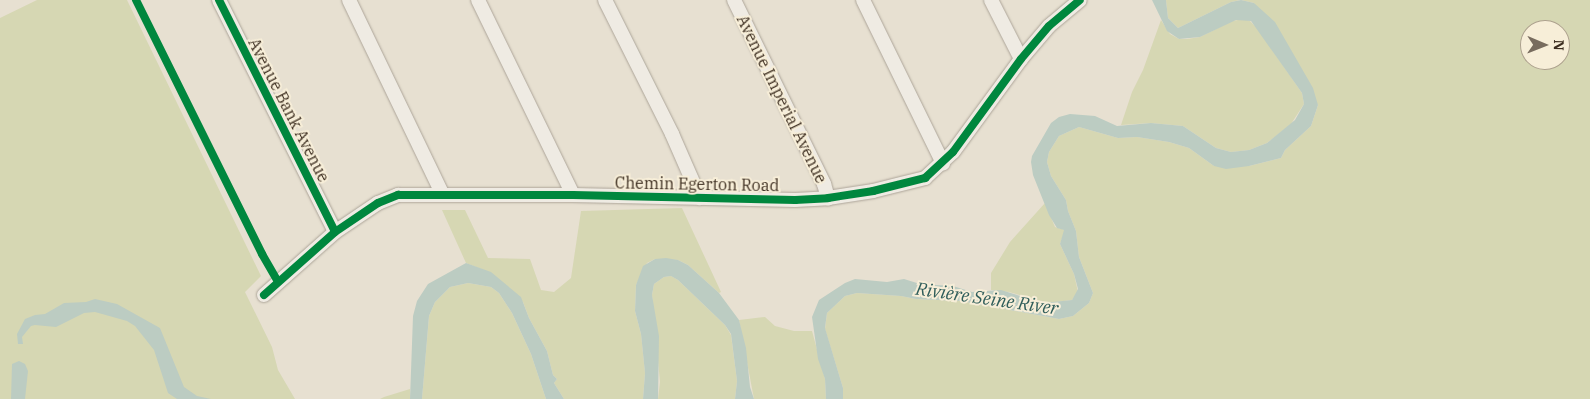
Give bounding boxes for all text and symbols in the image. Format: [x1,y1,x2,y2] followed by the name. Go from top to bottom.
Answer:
[733,12,831,186] street label: Avenue Imperial Avenue
[1520,20,1570,70] north arrow
[244,35,334,185] street label: Avenue Bank Avenue
[1550,40,1568,51] text: N
[615,173,779,195] street label: Chemin Egerton Road
[914,278,1060,320] water label: Rivière Seine River

